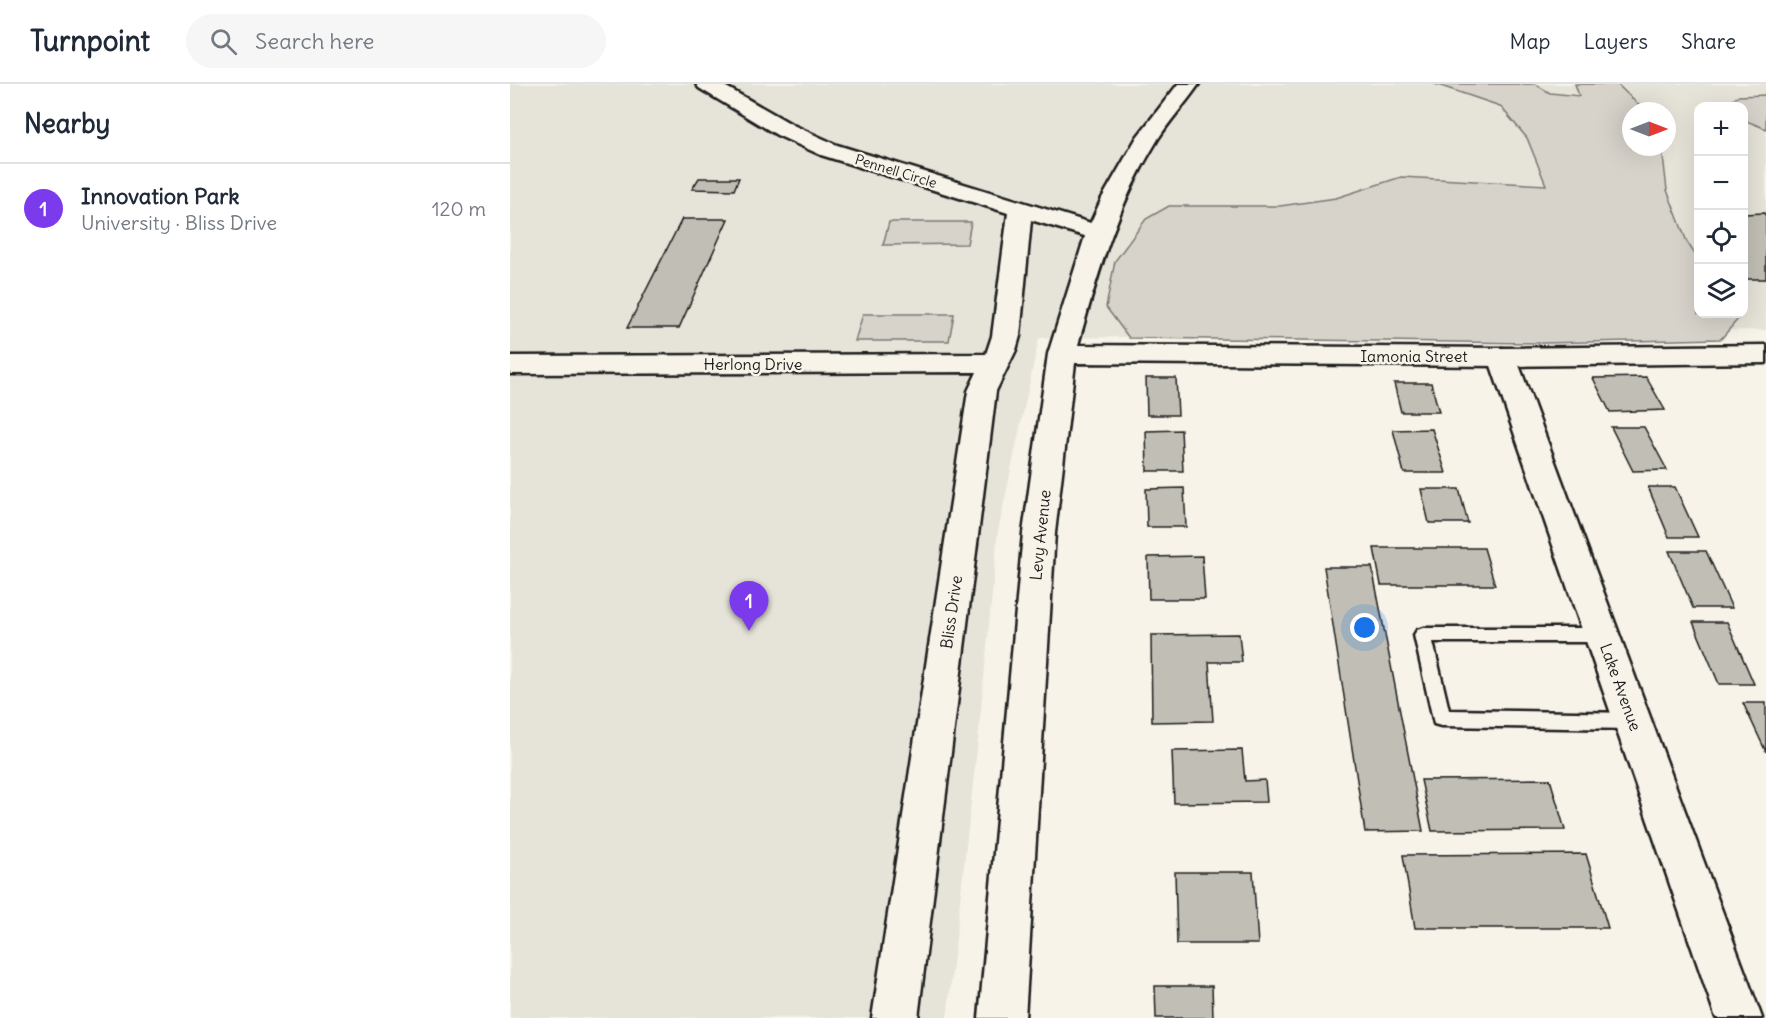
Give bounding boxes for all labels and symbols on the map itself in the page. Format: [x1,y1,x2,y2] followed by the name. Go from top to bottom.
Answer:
[1622,102,1676,156] north arrow
[853,150,939,192] street label: Pennell Circle
[1360,346,1468,366] street label: Iamonia Street
[704,354,802,374] street label: Herlong Drive
[1025,489,1055,581] street label: Levy Avenue
[936,574,966,650] street label: Bliss Drive
[730,582,768,631] pin: 1
[1350,613,1379,642] your location
[1596,640,1646,734] street label: Lake Avenue

